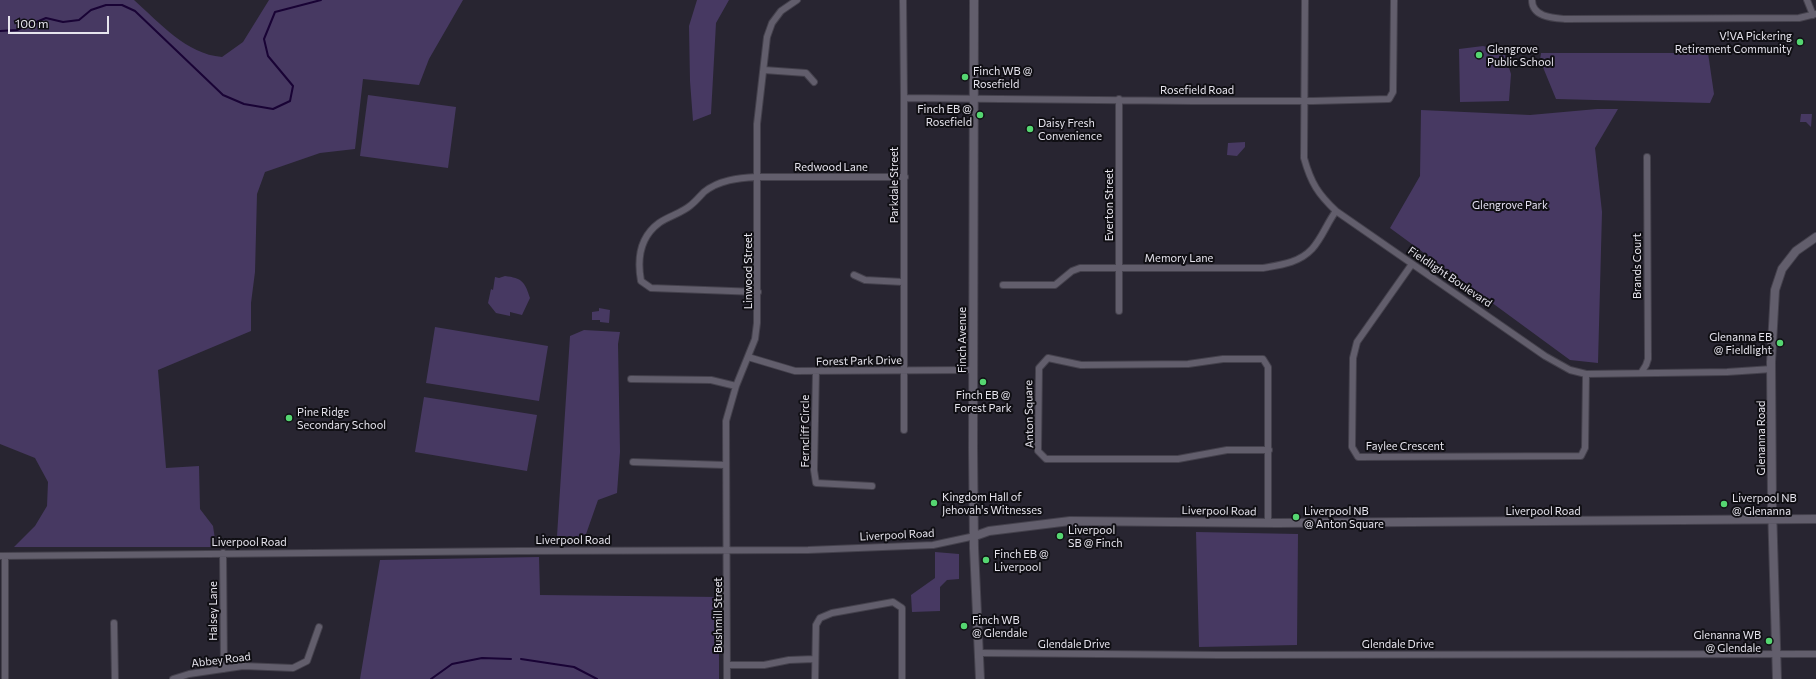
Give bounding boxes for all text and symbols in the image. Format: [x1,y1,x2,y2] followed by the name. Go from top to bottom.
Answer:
[10,8,111,34] scale bar
[15,16,49,30] text: 100 m
[1675,29,1792,55] place label: V!VA Pickering Retirement Community
[1795,37,1805,47] marker: V!VA Pickering Retirement Community
[1487,42,1554,68] place label: Glengrove Public School
[1474,50,1484,60] marker: Glengrove Public School
[973,64,1032,90] place label: Finch WB @ Rosefield
[960,72,970,82] marker: Finch WB @ Rosefield
[1160,83,1234,97] street label: Rosefield Road
[917,102,972,128] place label: Finch EB @ Rosefield
[975,110,985,120] marker: Finch EB @ Rosefield
[1038,116,1102,142] place label: Daisy Fresh Convenience
[1025,124,1035,134] marker: Daisy Fresh Convenience
[887,147,901,223] street label: Parkdale Street
[794,160,868,174] street label: Redwood Lane
[1102,169,1116,241] street label: Everton Street
[1472,198,1548,212] park label: Glengrove Park
[741,233,755,309] street label: Linwood Street
[1630,233,1644,299] street label: Brands Court
[1405,244,1495,310] street label: Fieldlight Boulevard
[1145,251,1213,265] street label: Memory Lane
[955,307,969,373] street label: Finch Avenue
[1709,330,1772,356] place label: Glenanna EB @ Fieldlight
[1775,338,1785,348] marker: Glenanna EB @ Fieldlight
[816,354,902,368] street label: Forest Park Drive
[978,377,988,387] marker: Finch EB @ Forest Park
[1022,380,1036,448] street label: Anton Square
[954,388,1012,414] place label: Finch EB @ Forest Park
[798,395,812,467] street label: Ferncliff Circle
[1754,401,1768,475] street label: Glenanna Road
[297,405,386,431] place label: Pine Ridge Secondary School
[284,413,294,423] marker: Pine Ridge Secondary School
[1366,439,1444,453] street label: Faylee Crescent
[942,490,1042,516] place label: Kingdom Hall of Jehovah's Witnesses
[1732,491,1797,517] place label: Liverpool NB @ Glenanna
[929,498,939,508] marker: Kingdom Hall of Jehovah's Witnesses
[1719,499,1729,509] marker: Liverpool NB @ Glenanna
[1181,504,1257,518] street label: Liverpool Road
[1304,504,1384,530] place label: Liverpool NB @ Anton Square
[1505,504,1581,518] street label: Liverpool Road
[1291,512,1301,522] marker: Liverpool NB @ Anton Square
[1068,523,1123,549] place label: Liverpool SB @ Finch
[859,526,935,544] street label: Liverpool Road
[1055,531,1065,541] marker: Liverpool SB @ Finch
[535,533,611,547] street label: Liverpool Road
[211,535,287,549] street label: Liverpool Road
[994,547,1049,573] place label: Finch EB @ Liverpool
[981,555,991,565] marker: Finch EB @ Liverpool
[711,577,725,653] street label: Bushmill Street
[206,581,220,641] street label: Halsey Lane
[972,613,1027,639] place label: Finch WB @ Glendale
[959,621,969,631] marker: Finch WB @ Glendale
[1693,628,1761,654] place label: Glenanna WB @ Glendale
[1764,636,1774,646] marker: Glenanna WB @ Glendale
[1038,637,1110,651] street label: Glendale Drive
[1362,637,1434,651] street label: Glendale Drive
[191,650,251,670] street label: Abbey Road

